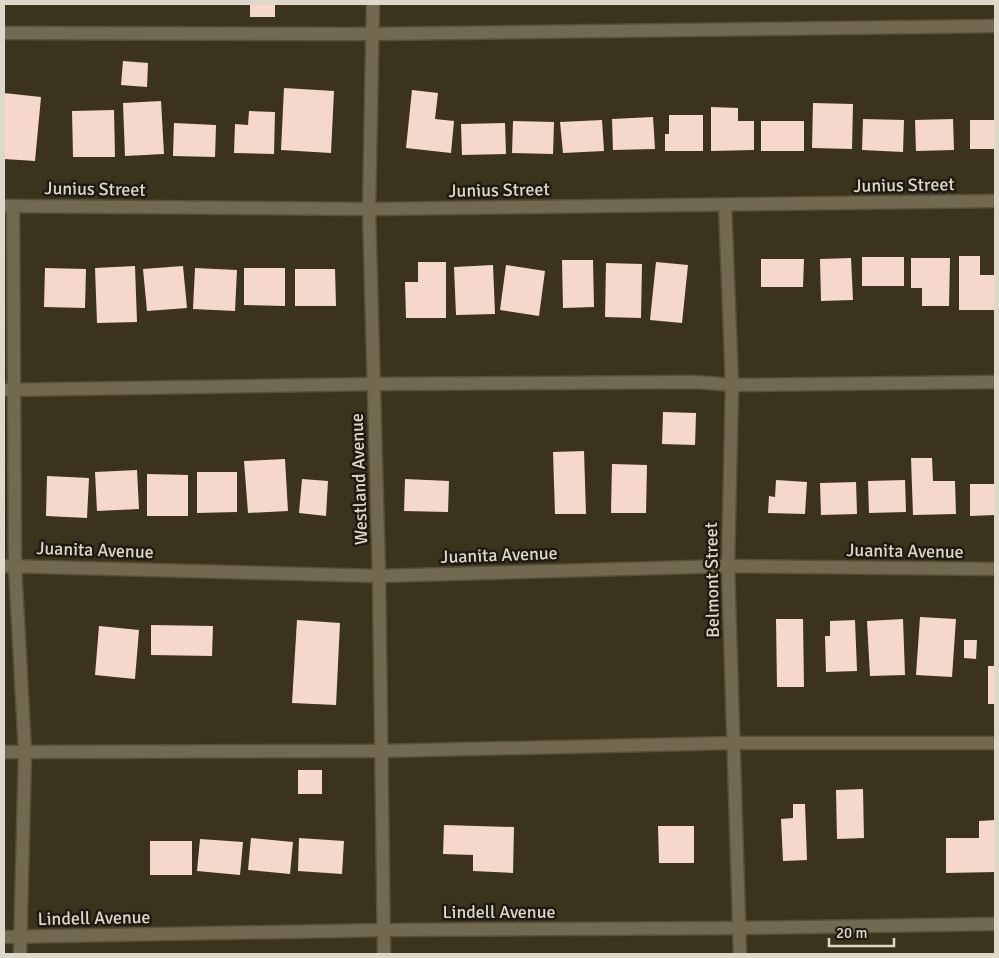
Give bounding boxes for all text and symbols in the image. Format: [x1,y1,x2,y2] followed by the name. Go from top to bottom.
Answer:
[853,173,955,197] street label: Junius Street
[44,177,146,201] street label: Junius Street
[448,178,550,202] street label: Junius Street
[346,413,372,545] street label: Westland Avenue
[700,522,724,638] street label: Belmont Street
[36,537,154,563] street label: Juanita Avenue
[846,539,964,563] street label: Juanita Avenue
[440,542,558,568] street label: Juanita Avenue
[443,901,555,923] street label: Lindell Avenue
[37,906,151,930] street label: Lindell Avenue
[829,916,894,948] scale bar
[836,924,867,942] text: 20 m

